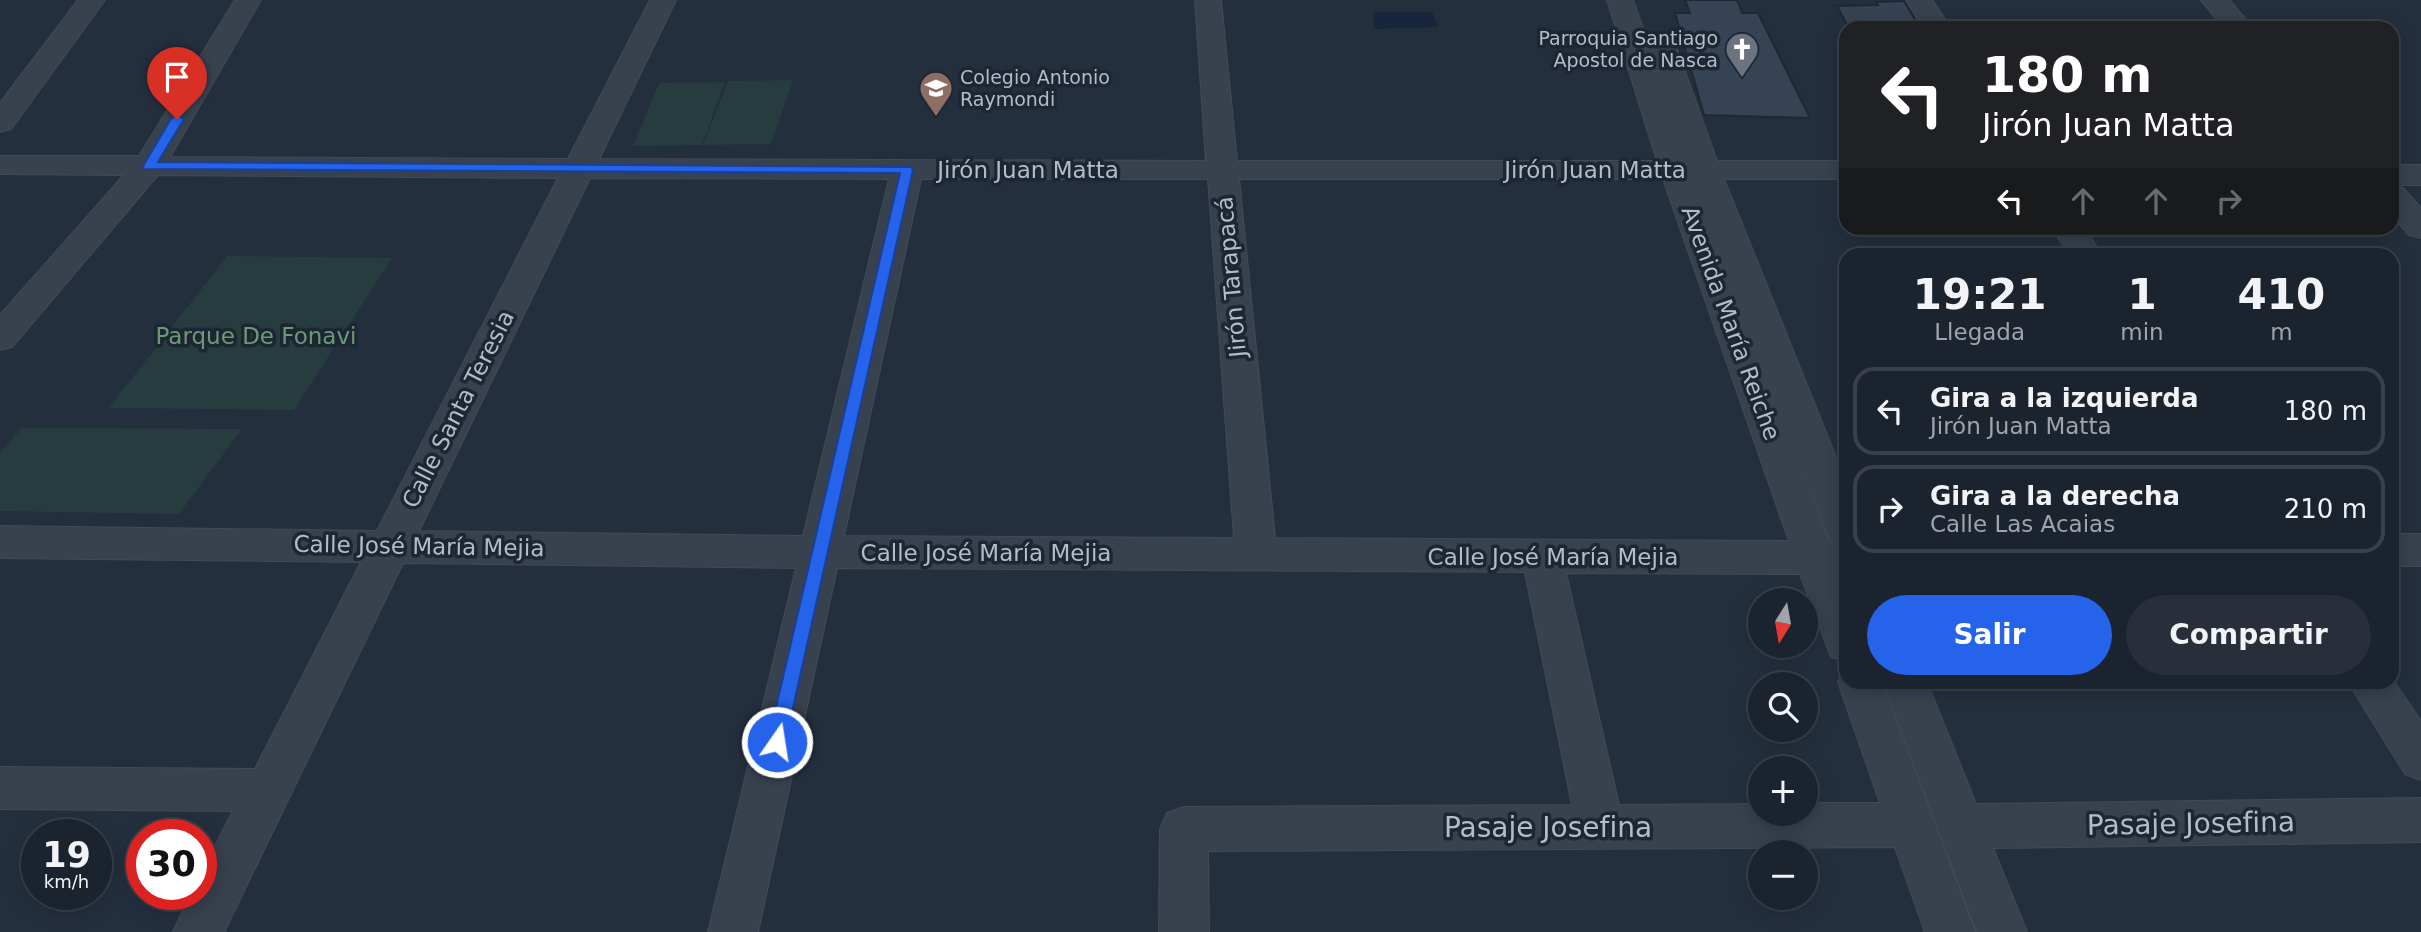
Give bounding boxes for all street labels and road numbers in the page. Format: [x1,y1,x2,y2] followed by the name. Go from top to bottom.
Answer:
[935,157,1119,183] street label: Jirón Juan Matta
[1502,157,1686,183] street label: Jirón Juan Matta
[1211,195,1251,361] street label: Jirón Tarapacá
[1677,202,1785,444] street label: Avenida María Reiche
[397,306,519,512] street label: Calle Santa Teresia
[293,531,545,561] street label: Calle José María Mejia
[861,540,1111,566] street label: Calle José María Mejia
[1428,544,1678,570] street label: Calle José María Mejia
[2087,805,2295,842] street label: Pasaje Josefina
[1444,811,1652,844] street label: Pasaje Josefina

